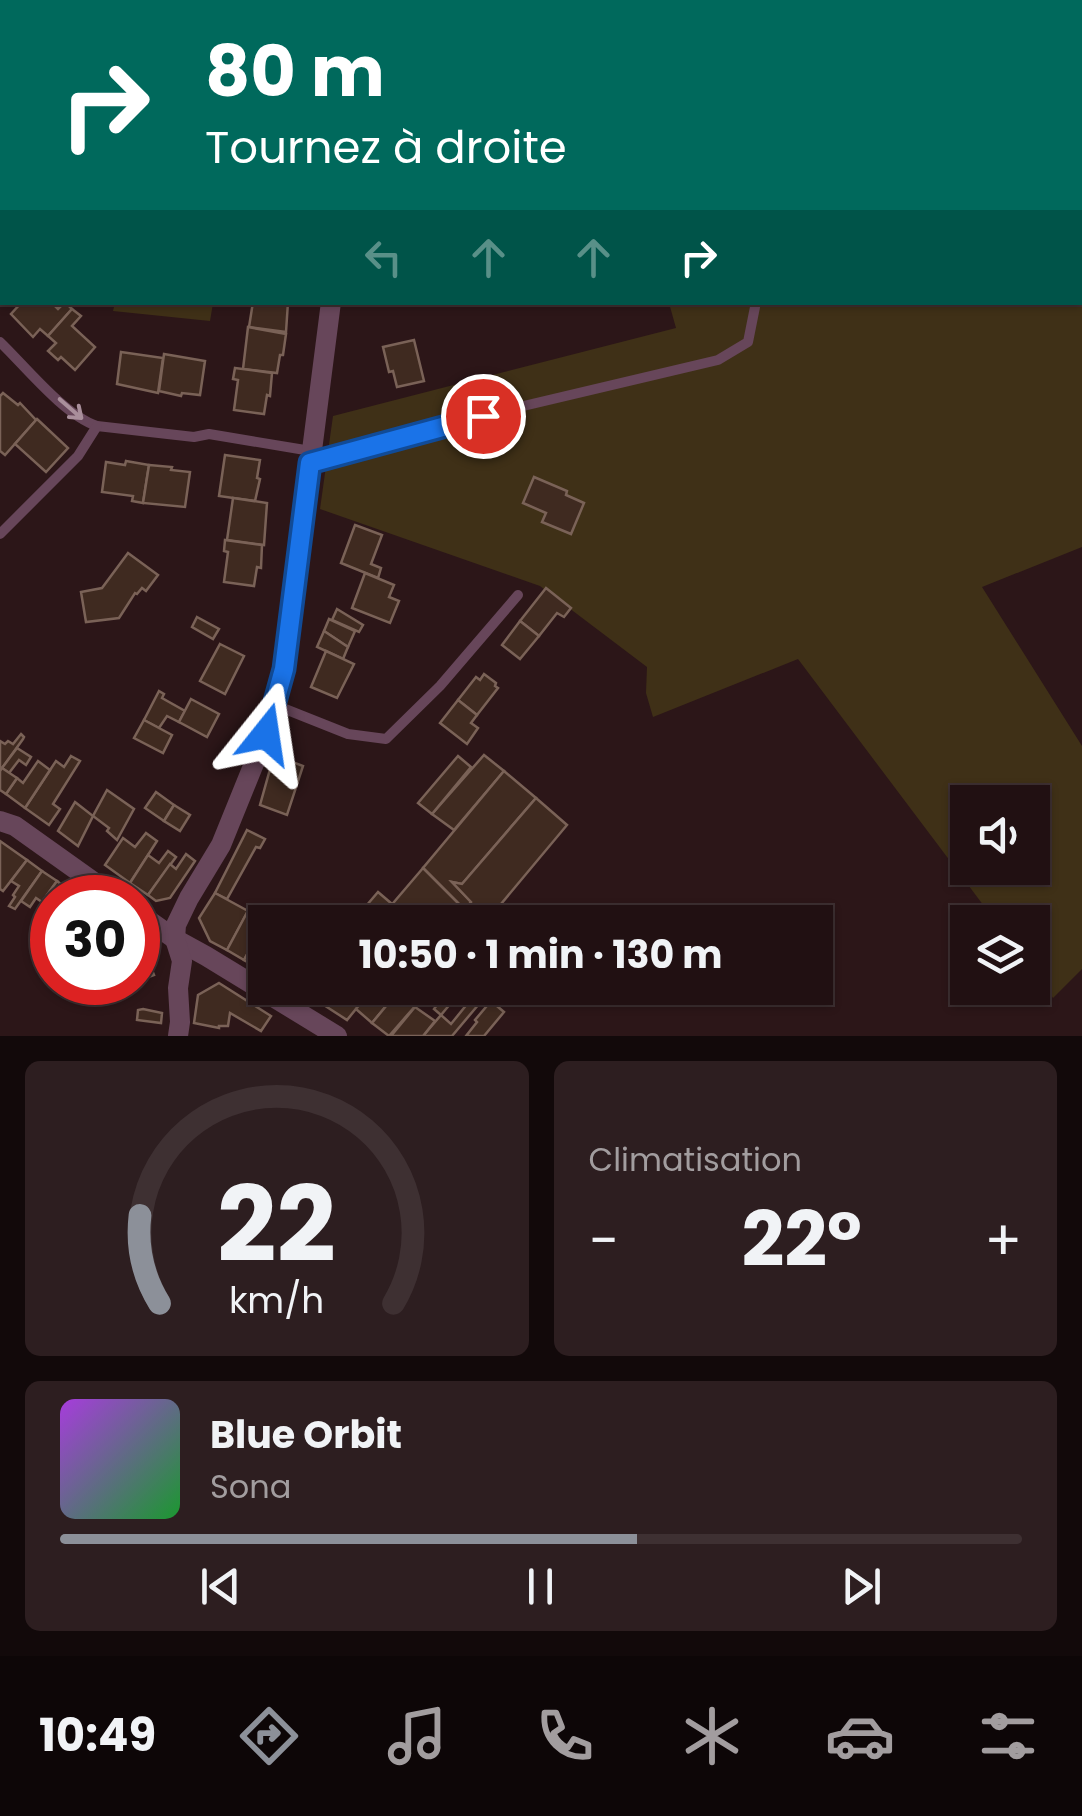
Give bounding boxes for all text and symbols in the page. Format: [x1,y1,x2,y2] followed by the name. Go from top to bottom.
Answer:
[205,22,385,121] text: 80 m
[40,40,170,170] icon: right
[205,116,567,179] text: Tournez à droite
[356,230,411,285] icon: left
[461,230,516,285] icon: ahead
[566,230,621,285] icon: ahead
[671,230,726,285] icon: right
[441,374,526,459] pin
[456,389,511,444] icon: arrive
[57,398,83,420] one-way arrow
[214,682,318,786] position arrow
[950,785,1050,1005] map controls
[950,785,1050,885] button: sound
[30,875,160,1005] speed limit sign: 30
[950,905,1050,1005] button: layers
[358,928,723,981] text: 10:50 · 1 min · 130 m
[589,1137,802,1182] text: Climatisation
[217,1152,336,1297] text: 22
[741,1187,862,1292] text: 22°
[589,1202,619,1279] text: −
[984,1202,1022,1279] text: +
[229,1275,324,1326] text: km/h
[210,1408,402,1461] text: Blue Orbit
[210,1464,291,1509] text: Sona
[193,1559,248,1614] icon: previous
[513,1559,568,1614] icon: pause
[834,1559,889,1614] icon: next
[234,1701,304,1771] icon: directions
[382,1701,452,1771] icon: music
[530,1701,600,1771] icon: phone
[677,1701,747,1771] icon: climate
[825,1701,895,1771] icon: car
[973,1701,1043,1771] icon: filters
[39,1704,156,1767] text: 10:49

